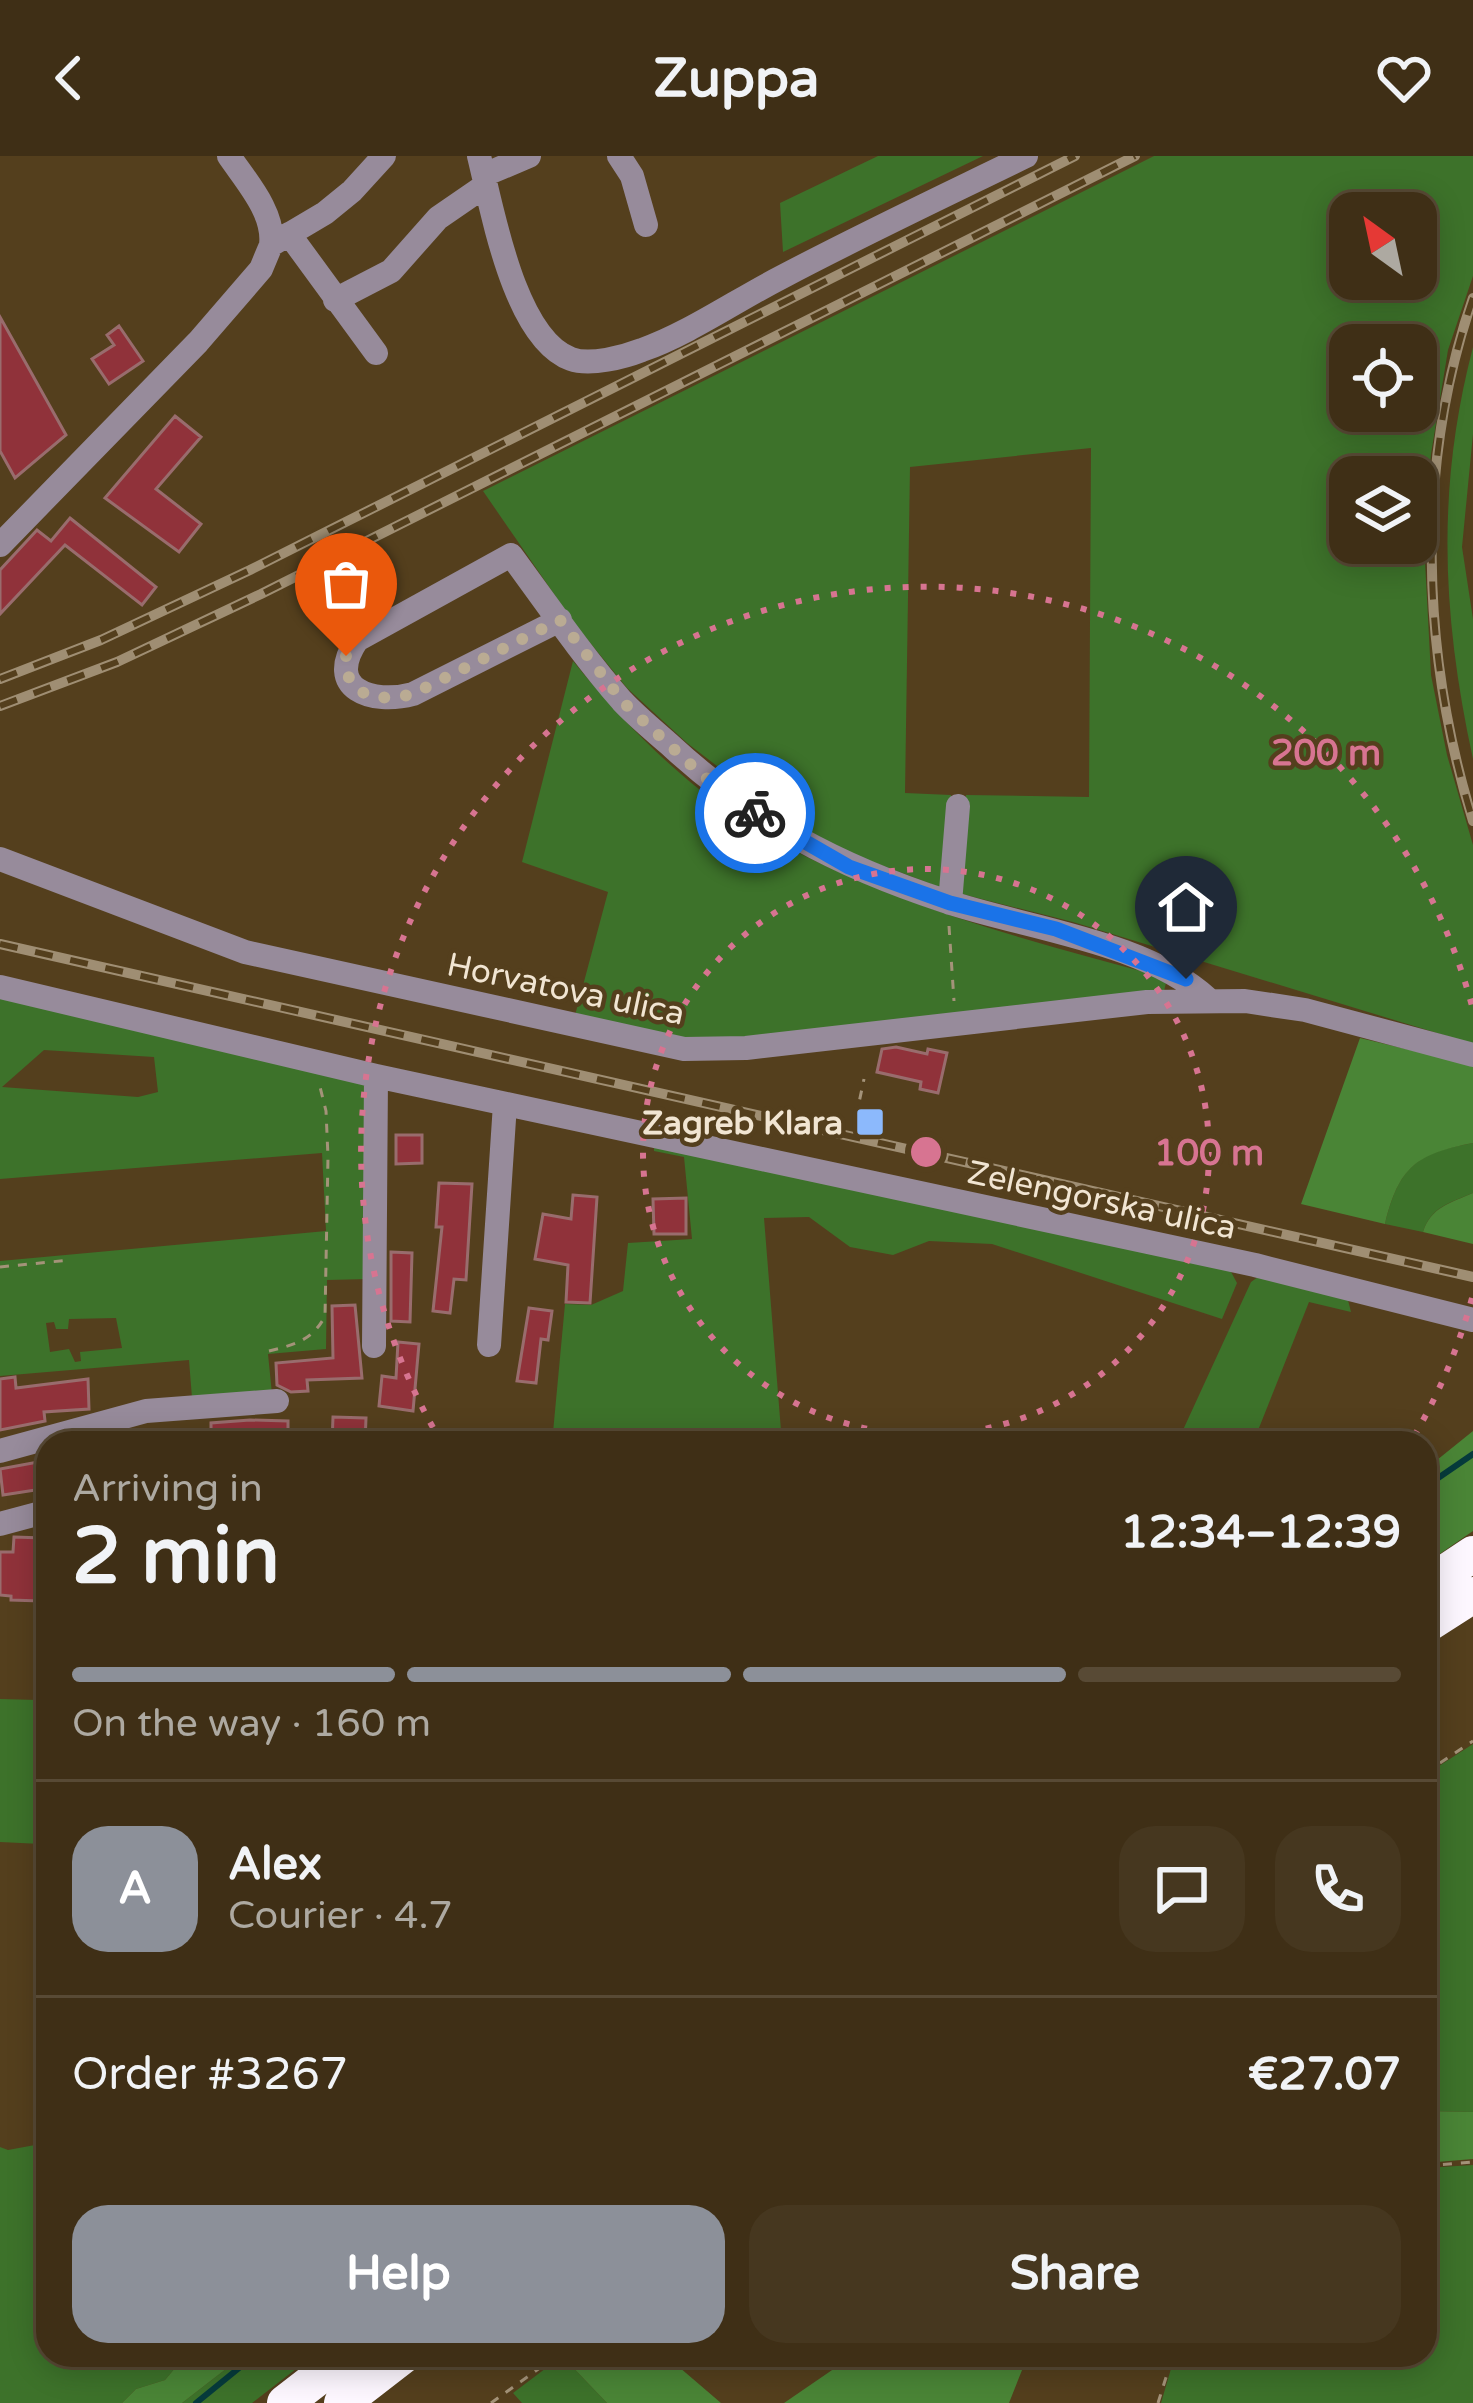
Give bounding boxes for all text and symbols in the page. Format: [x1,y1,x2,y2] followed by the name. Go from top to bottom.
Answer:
[36,45,102,111] icon: back
[1371,45,1437,111] icon: heart
[654,46,819,111] text: Zuppa
[1329,192,1437,300] north arrow
[1329,192,1437,564] map controls
[1329,324,1437,432] button: locate
[1329,456,1437,564] button: layers
[295,533,397,656] pin
[313,551,379,617] icon: bag
[1271,732,1381,775] text: 200 m
[695,753,815,873] courier
[722,780,788,846] icon: bike
[1135,856,1237,979] pin
[1153,874,1219,940] icon: home
[443,945,688,1034] street label: Horvatova ulica
[642,1104,843,1143] place label: Zagreb Klara
[854,1106,886,1138] marker: Zagreb Klara
[905,1131,947,1173] centre of rings
[1154,1132,1264,1175] text: 100 m
[964,1153,1240,1248] street label: Zelengorska ulica
[72,1465,263,1512] text: Arriving in
[1120,1506,1401,1560] text: 12:34–12:39
[72,1510,280,1604] text: 2 min
[72,1700,431,1747] text: On the way · 160 m
[1119,1826,1245,1952] button: chat
[1275,1826,1401,1952] button: phone
[228,1838,322,1892] text: Alex
[118,1862,152,1916] text: A
[228,1892,453,1939] text: Courier · 4.7
[72,2048,348,2102] text: Order #3267
[1248,2048,1401,2102] text: €27.07
[72,2205,725,2343] button: Help
[749,2205,1401,2343] button: Share

